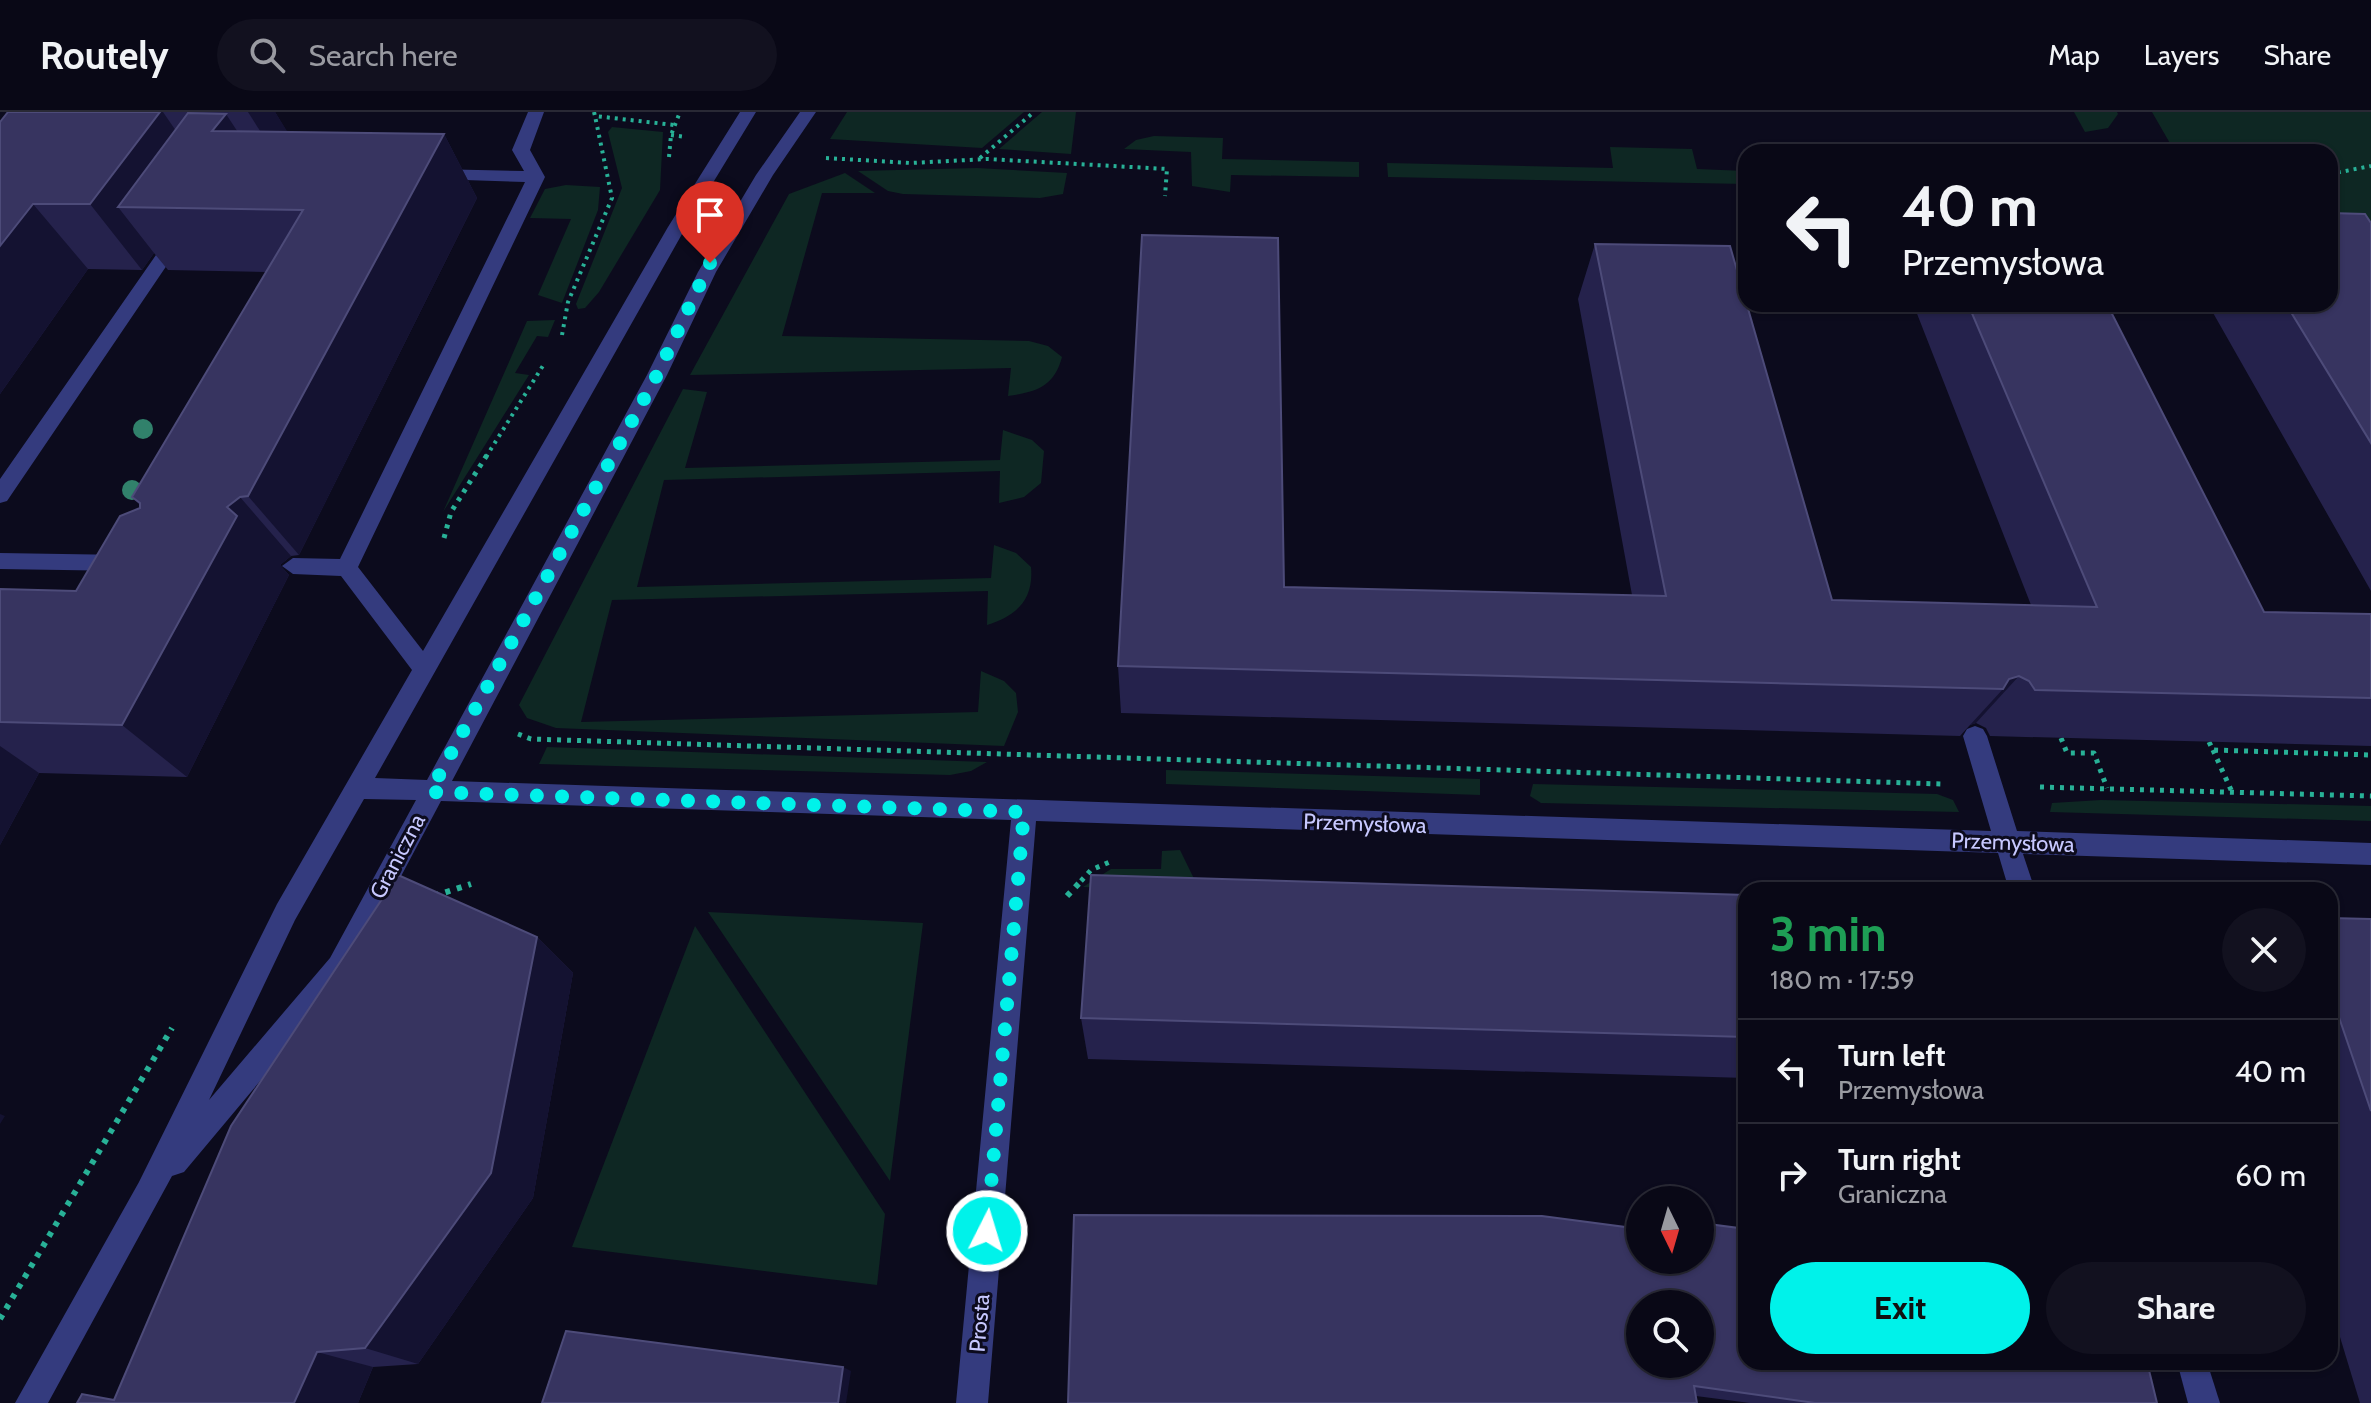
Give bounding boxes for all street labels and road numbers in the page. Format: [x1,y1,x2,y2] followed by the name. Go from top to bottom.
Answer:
[1303,808,1428,839] street label: Przemysłowa
[364,809,431,903] street label: Graniczna
[1951,827,2076,858] street label: Przemysłowa
[964,1292,996,1353] street label: Prosta

